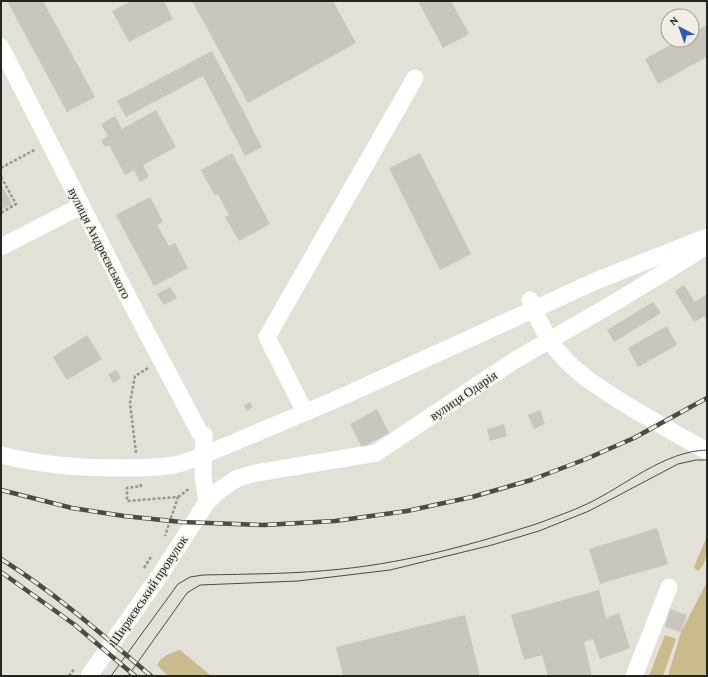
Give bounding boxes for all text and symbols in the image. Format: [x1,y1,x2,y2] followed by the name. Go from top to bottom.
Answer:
[660,8,700,48] north arrow
[667,13,681,27] text: N
[65,185,134,301] street label: вулиця Андреєвського
[427,367,500,423] street label: вулиця Одарія
[106,532,191,648] street label: Ширяєвський провулок

